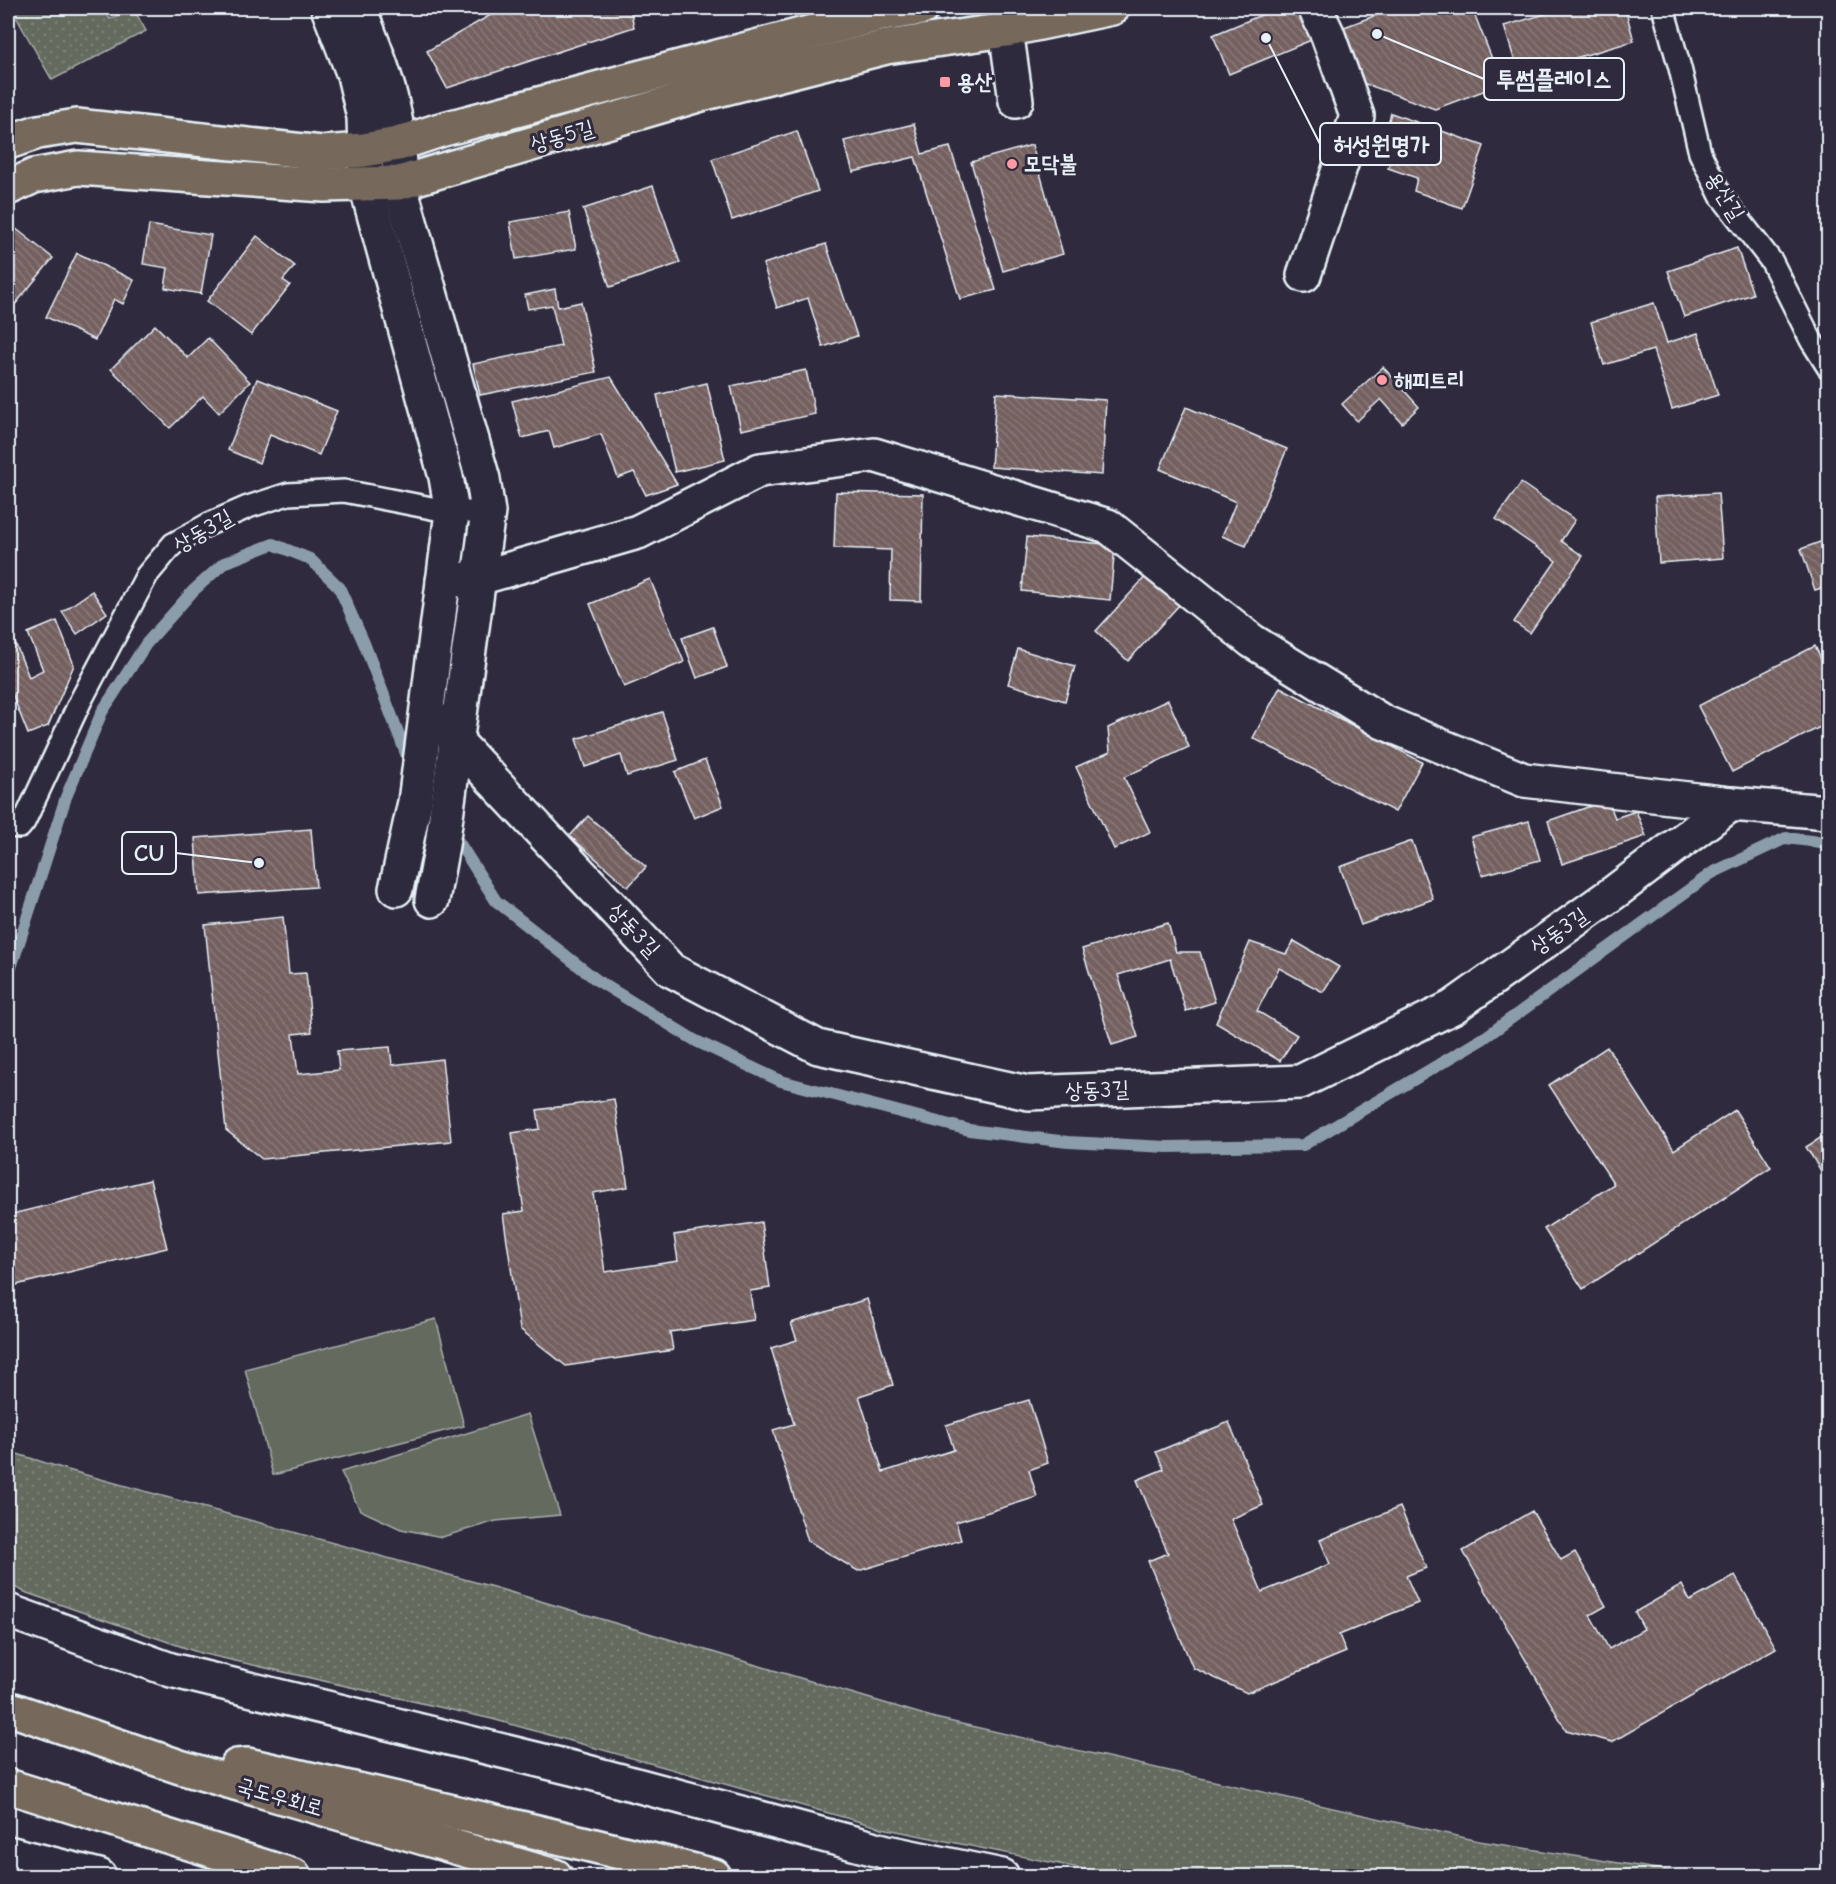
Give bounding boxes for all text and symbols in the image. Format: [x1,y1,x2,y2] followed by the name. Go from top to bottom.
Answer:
[1484,58,1624,100] callout: 투썸플레이스
[1496,65,1612,93] text: 투썸플레이스
[957,69,993,95] place label: 용산
[938,75,952,89] marker: 용산
[527,114,597,157] street label: 상동5길
[1320,123,1441,165] callout: 허성원명가
[1333,131,1430,159] text: 허성원명가
[1024,151,1077,177] place label: 모닥불
[1005,157,1019,171] marker: 모닥불
[1700,167,1750,226] street label: 용산길
[1394,367,1465,393] place label: 해피트리
[1375,373,1389,387] marker: 해피트리
[169,504,238,558] street label: 상동3길
[122,832,176,874] callout: CU
[134,839,164,867] text: CU
[603,898,666,963] street label: 상동3길
[1525,902,1593,960] street label: 상동3길
[1064,1076,1130,1104] street label: 상동3길
[234,1772,326,1822] street label: 국도우회로

